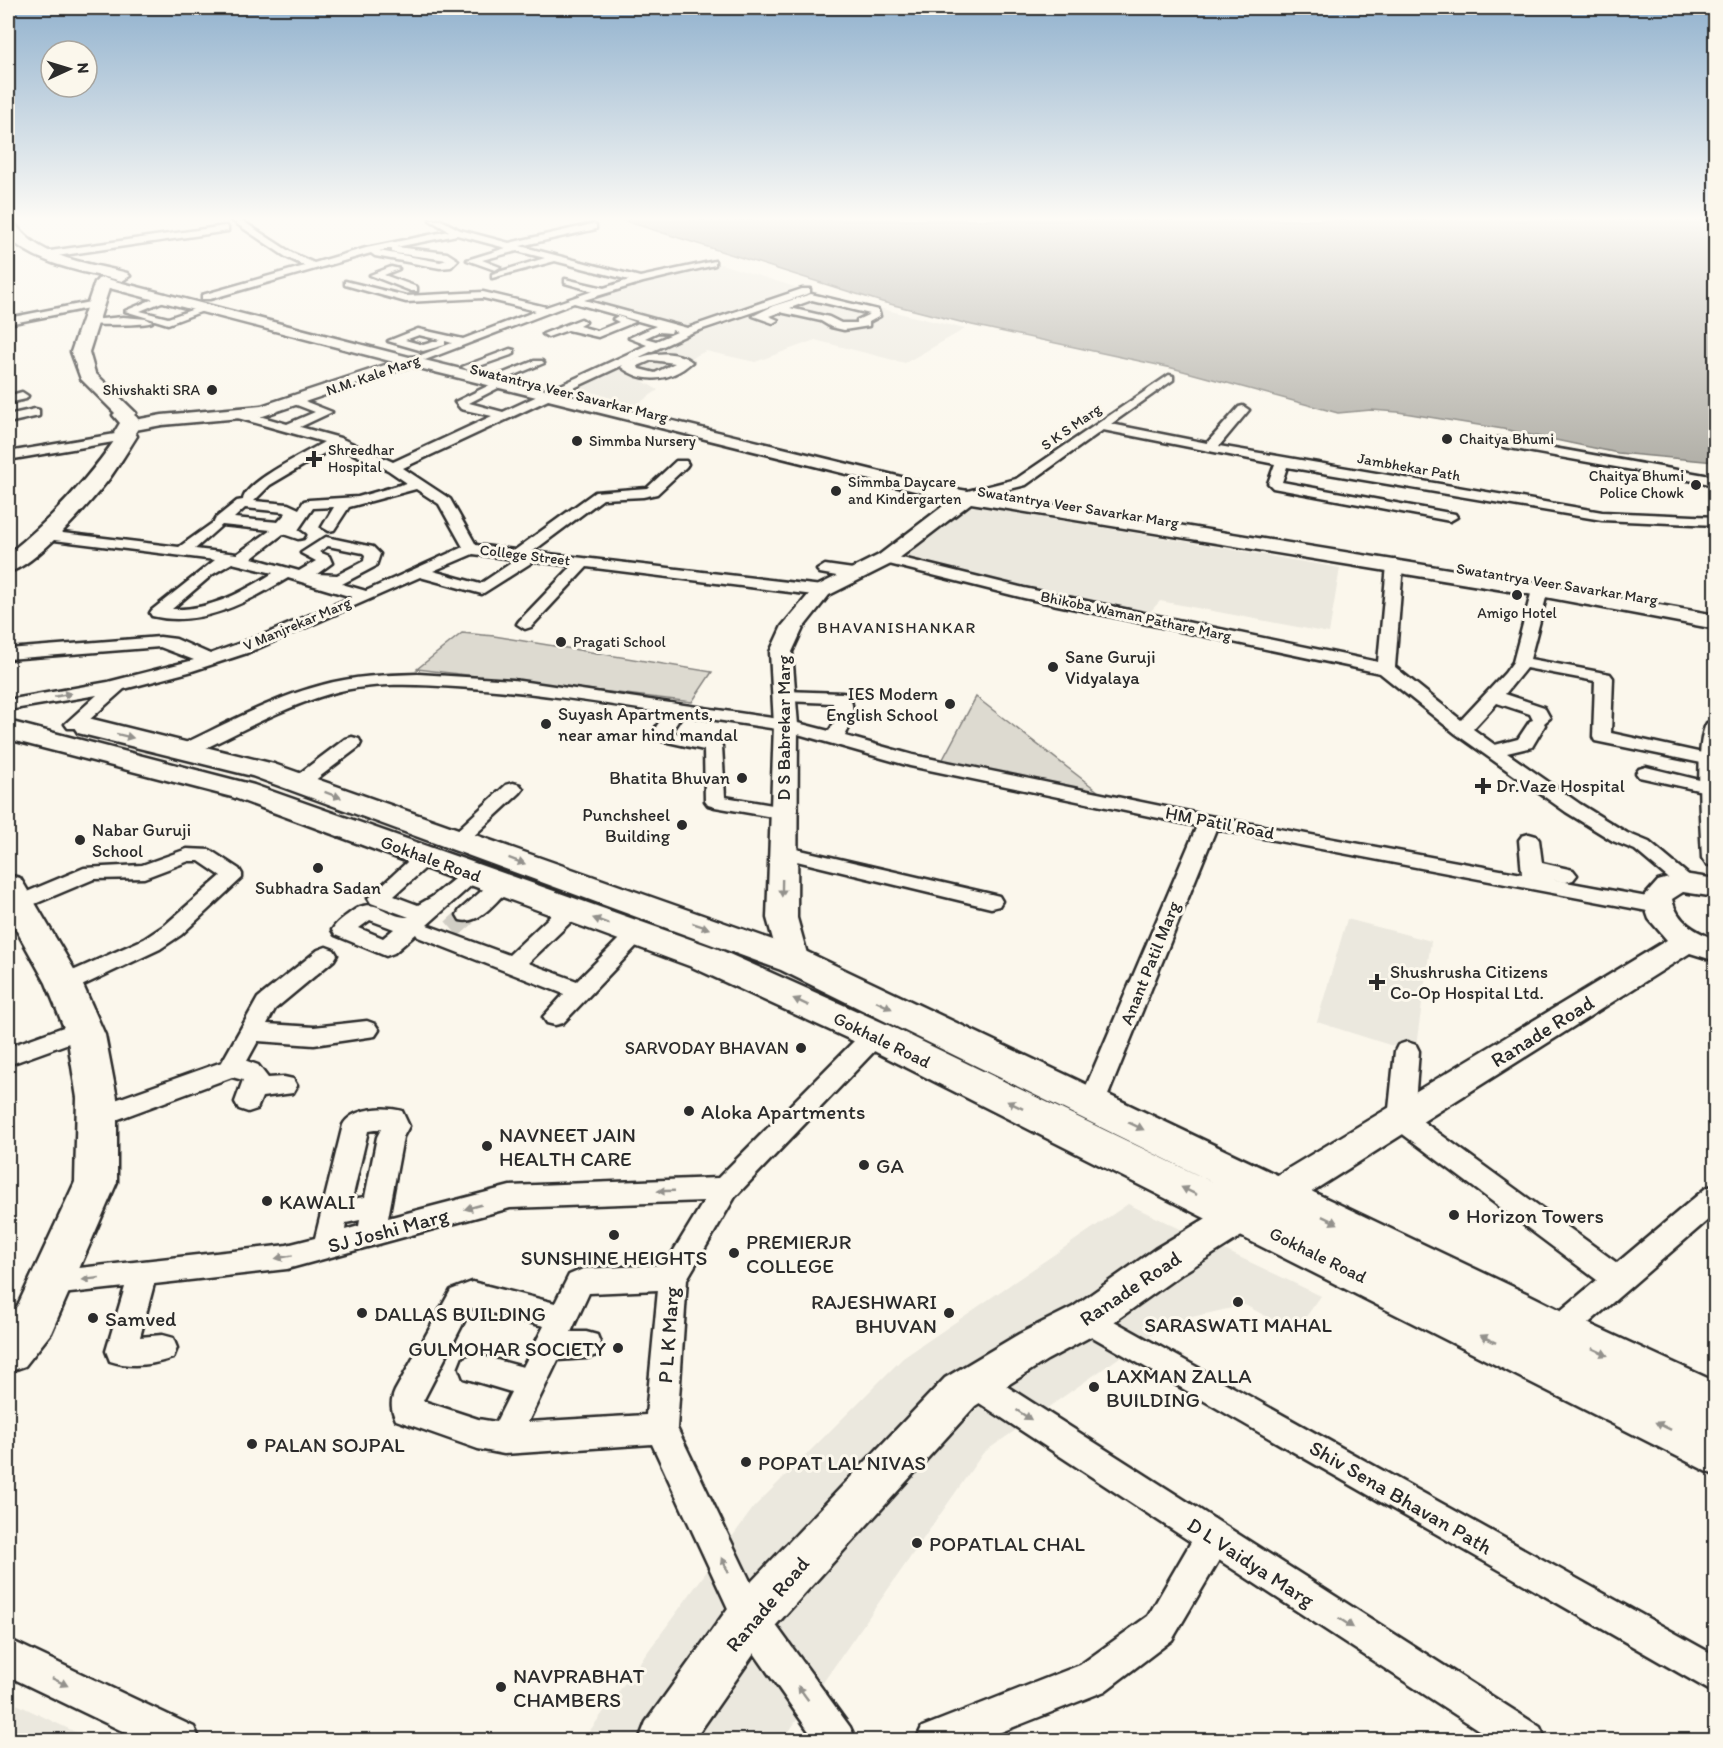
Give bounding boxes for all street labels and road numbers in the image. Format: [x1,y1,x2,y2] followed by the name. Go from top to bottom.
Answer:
[324,350,423,399] street label: N.M. Kale Marg
[468,360,670,426] street label: Swatantrya Veer Savarkar Marg
[1037,399,1105,454] street label: S K S Marg
[1356,449,1462,485] street label: Jambhekar Path
[976,482,1180,532] street label: Swatantrya Veer Savarkar Marg
[479,541,572,570] street label: College Street
[1455,559,1659,609] street label: Swatantrya Veer Savarkar Marg
[1039,587,1233,645] street label: Bhikoba Waman Pathare Marg
[240,593,354,655] street label: V Manjrekar Marg
[773,655,795,801] street label: D S Babrekar Marg
[1164,802,1277,844] street label: HM Patil Road
[378,831,484,887] street label: Gokhale Road
[1115,897,1185,1028] street label: Anant Patil Marg
[1486,989,1599,1073] street label: Ranade Road
[830,1007,934,1073] street label: Gokhale Road
[325,1202,451,1258] street label: SJ Joshi Marg
[1266,1222,1370,1288] street label: Gokhale Road
[1075,1245,1186,1331] street label: Ranade Road
[652,1286,684,1384] street label: P L K Marg
[1305,1435,1497,1560] street label: Shiv Sena Bhavan Path
[1183,1512,1319,1612] street label: D L Vaidya Marg
[720,1551,815,1657] street label: Ranade Road

